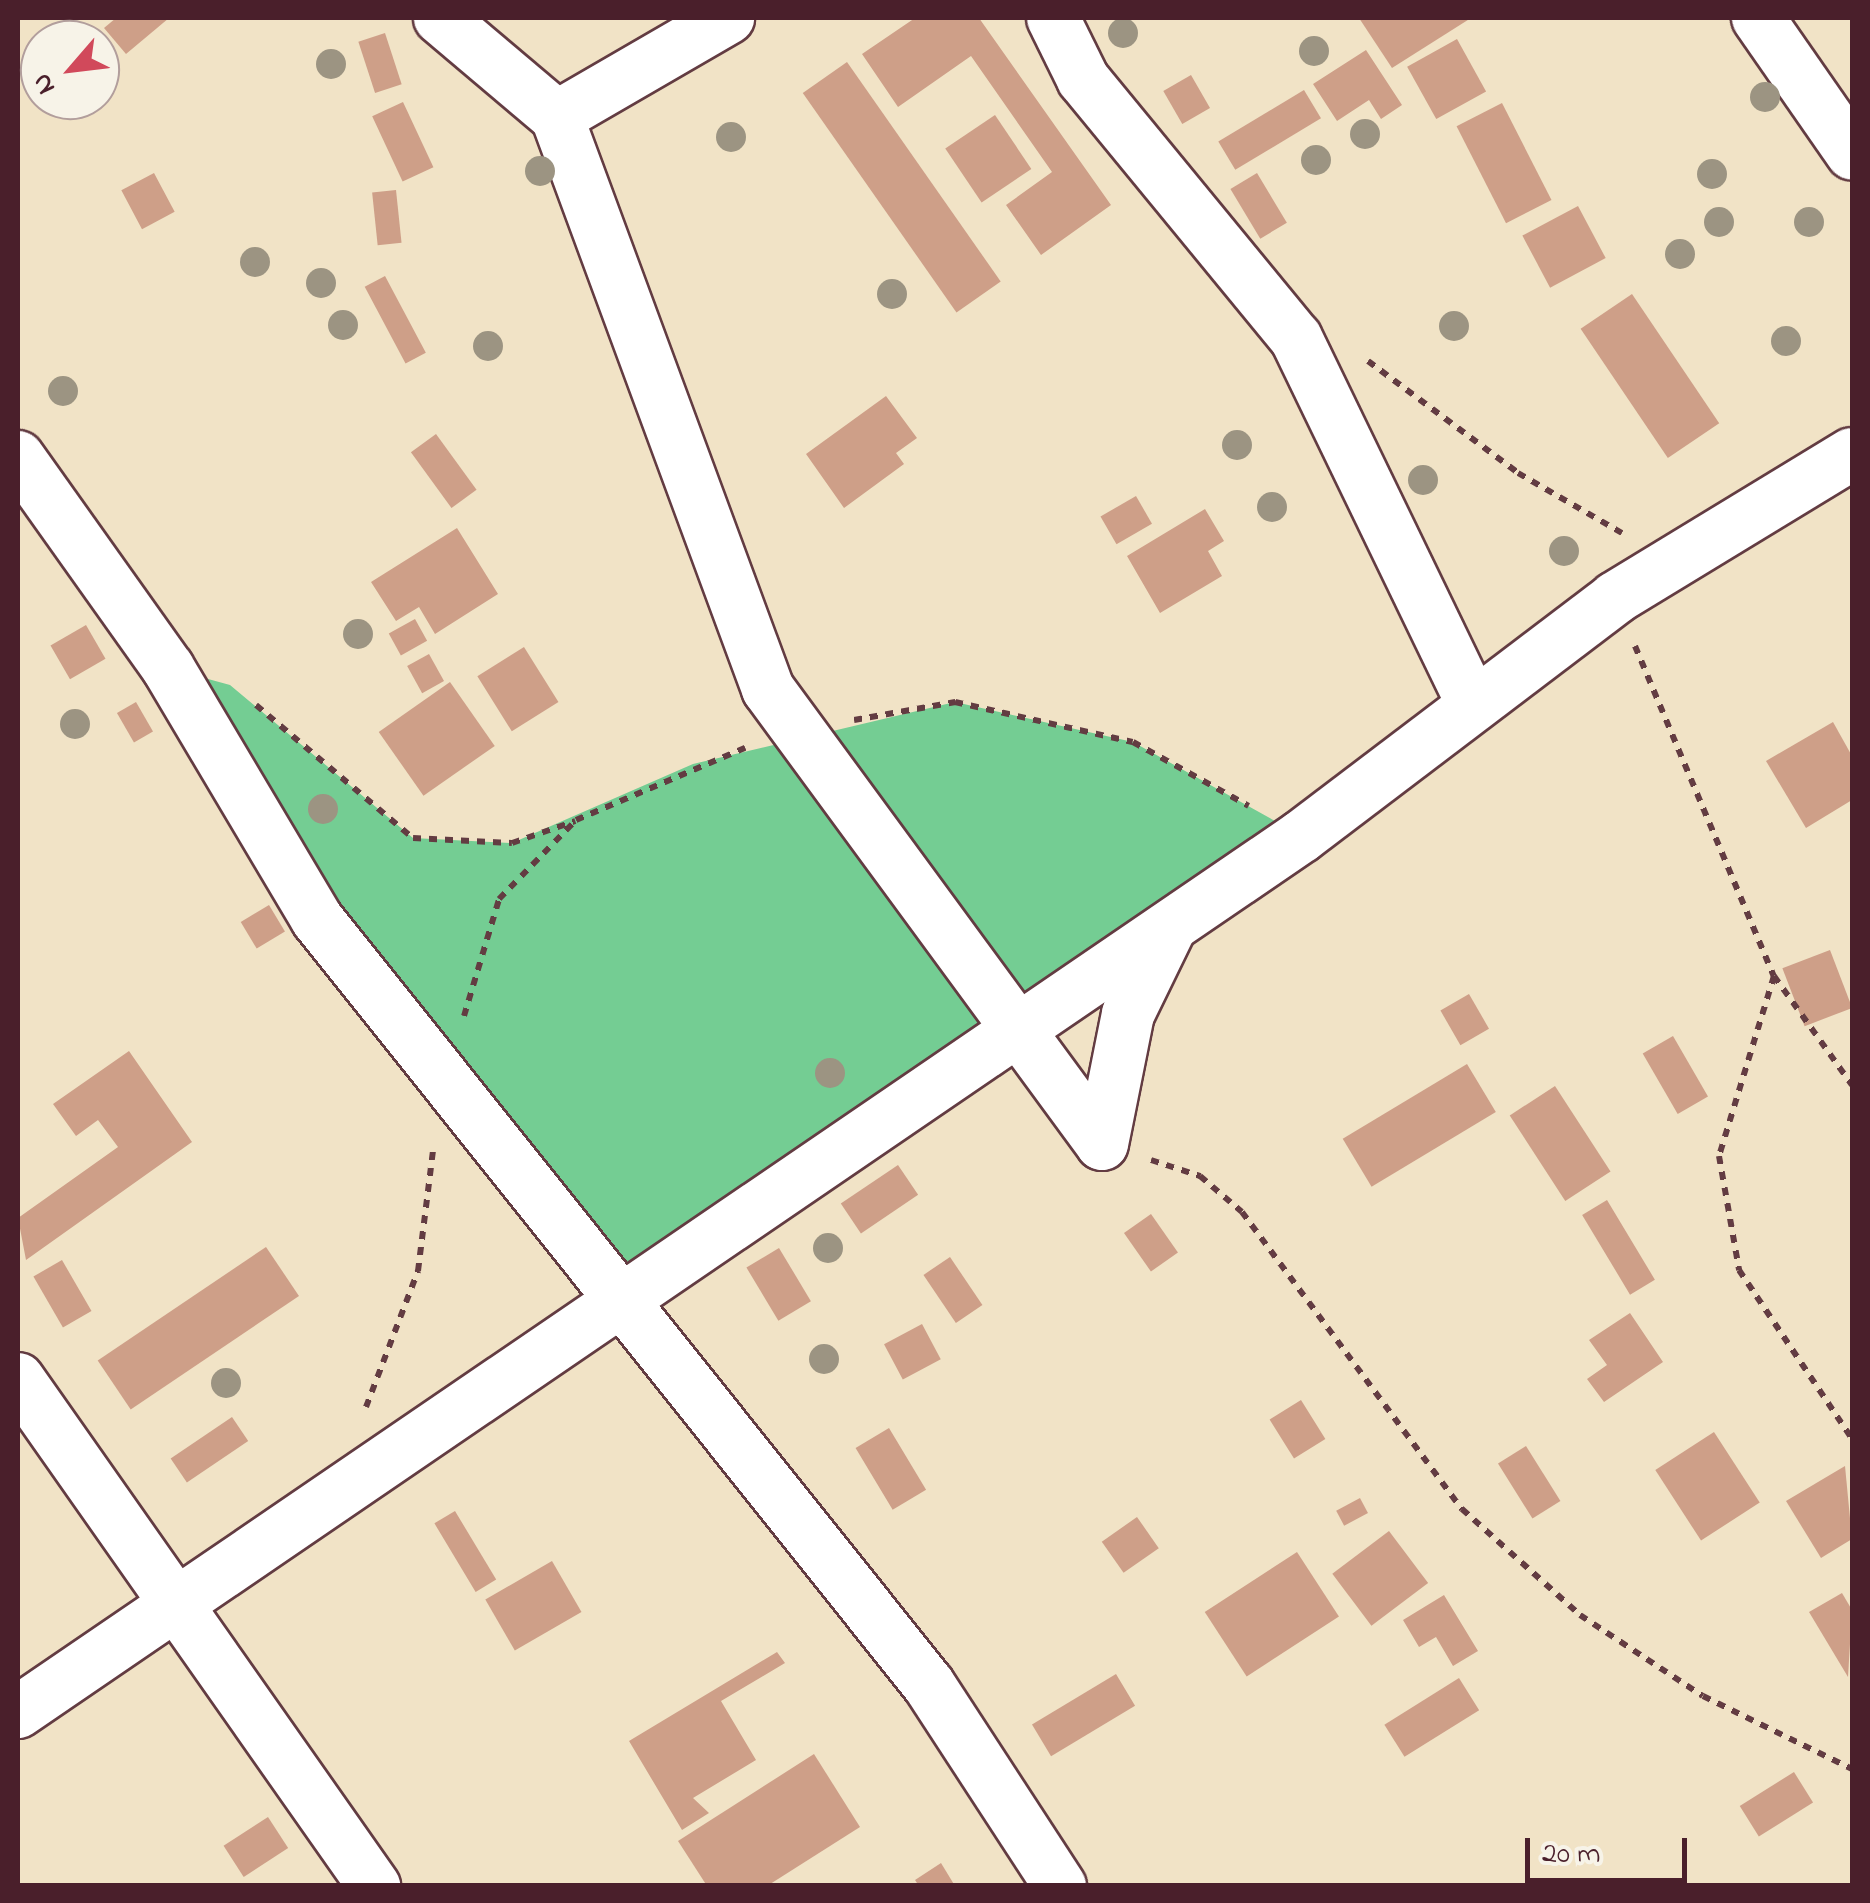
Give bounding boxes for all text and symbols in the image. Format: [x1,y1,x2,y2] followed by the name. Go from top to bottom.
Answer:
[20,20,120,120] north arrow
[22,65,67,101] text: N
[1530,1818,1692,1880] scale bar
[1542,1833,1601,1877] text: 20 m

